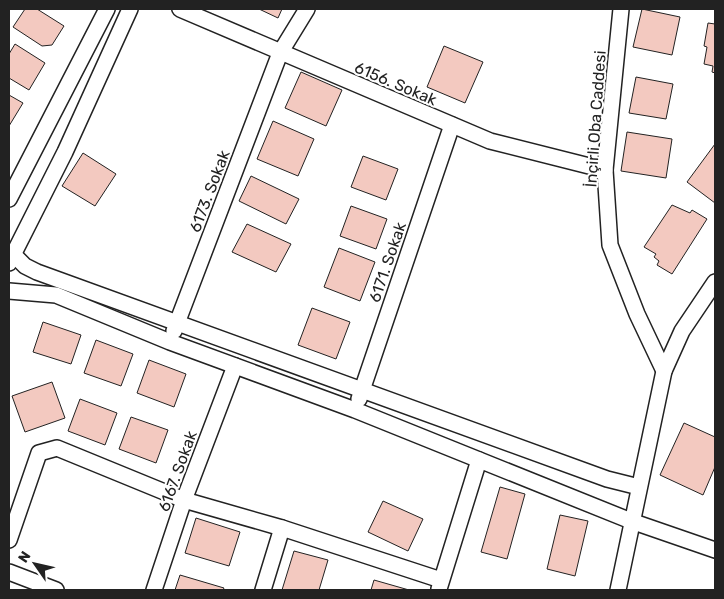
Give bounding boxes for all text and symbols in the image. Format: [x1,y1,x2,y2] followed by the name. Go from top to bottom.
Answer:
[581,50,610,188] street label: İnçirli Oba Caddesi
[352,58,440,110] street label: 6156. Sokak
[185,147,234,235] street label: 6173. Sokak
[365,219,410,305] street label: 6171. Sokak
[154,427,201,514] street label: 6167. Sokak
[10,539,60,589] north arrow
[15,548,35,566] text: N

